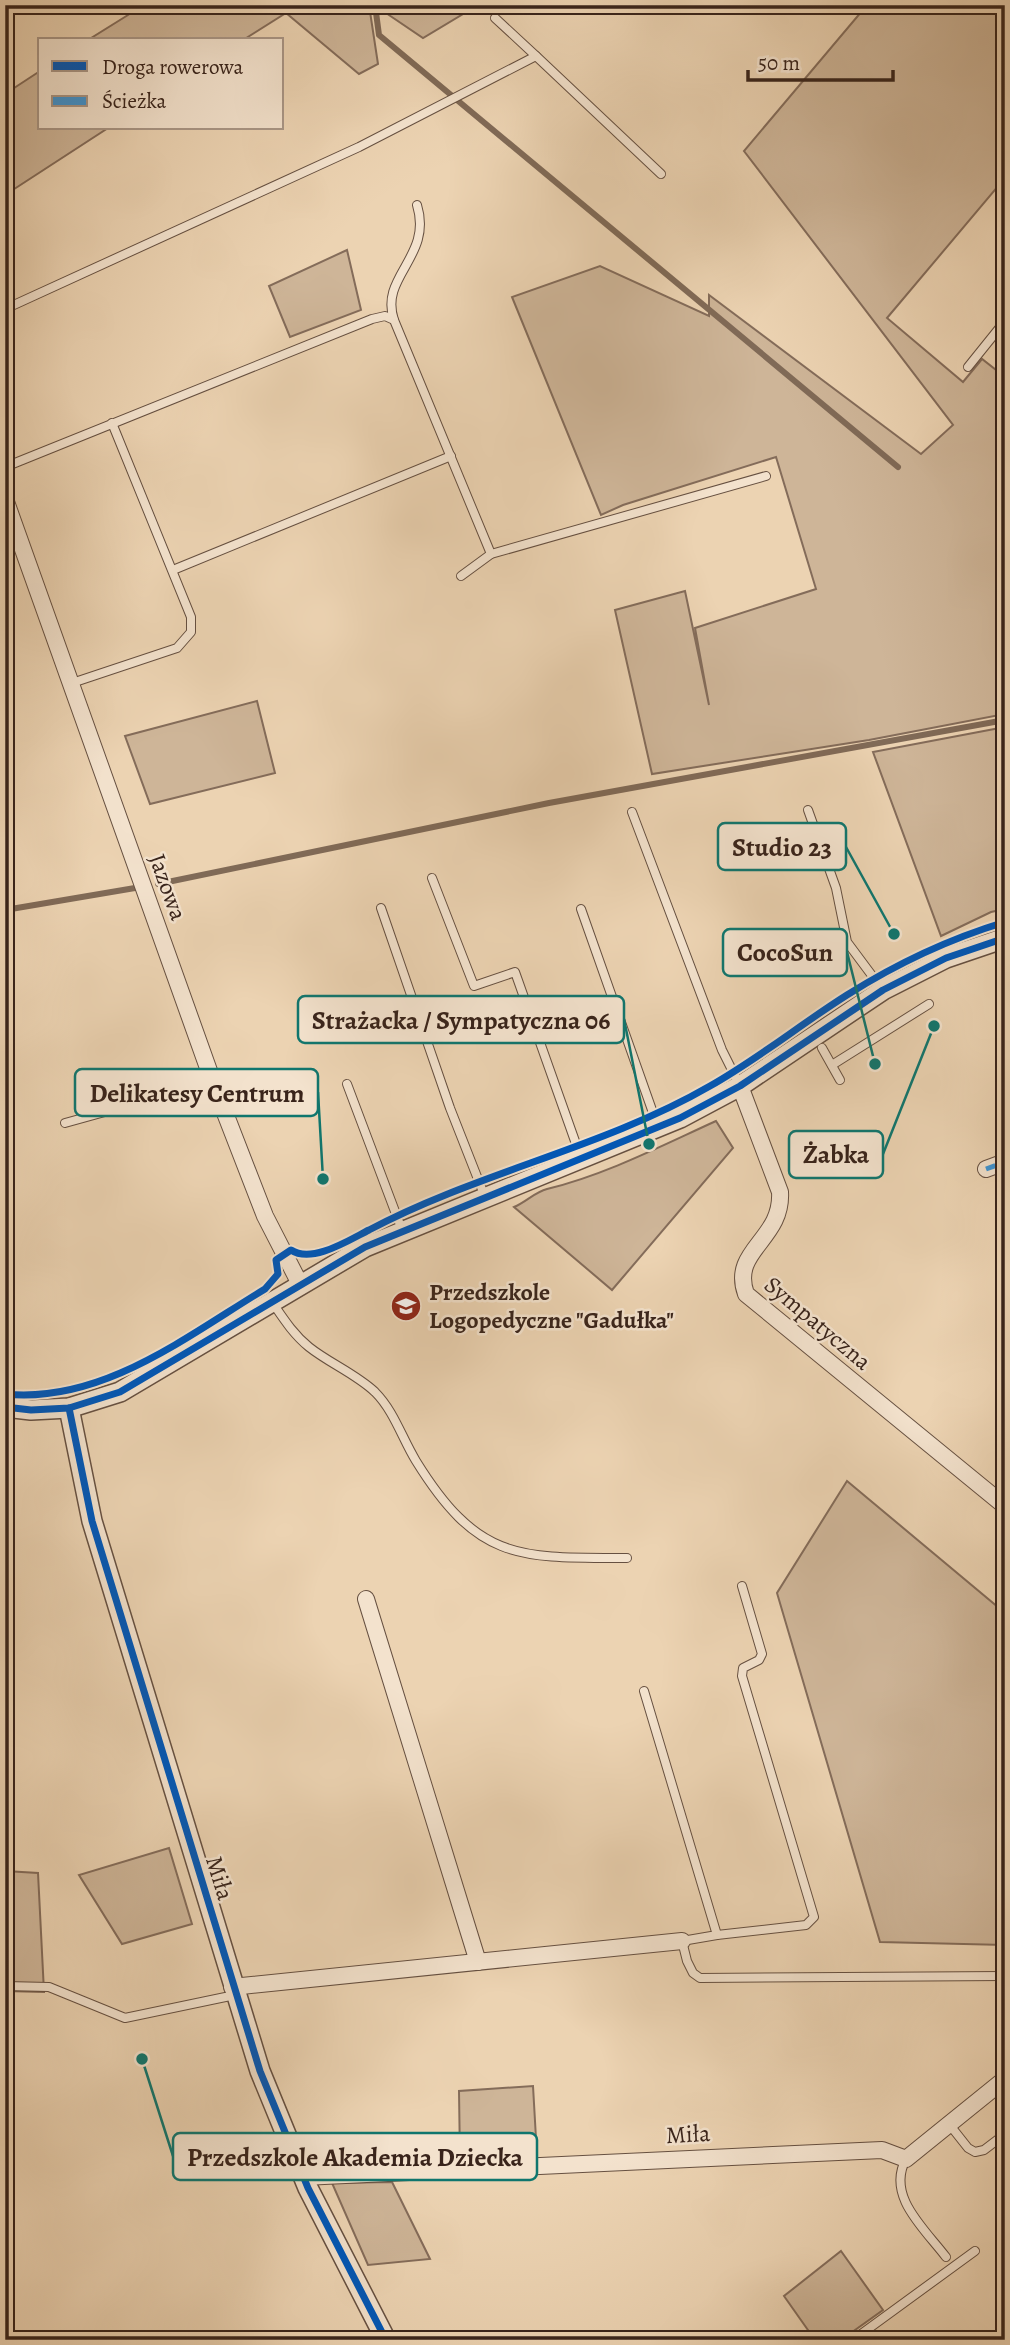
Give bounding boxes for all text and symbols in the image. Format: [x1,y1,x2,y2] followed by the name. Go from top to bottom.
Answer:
[38,38,284,130] legend
[748,38,893,82] scale bar
[758,49,800,77] text: 50 m
[102,53,244,81] text: Droga rowerowa
[102,87,167,115] text: Ścieżka
[718,823,846,870] callout: Studio 23
[732,830,832,865] text: Studio 23
[141,849,195,925] street label: Jazowa
[723,929,847,976] callout: CocoSun
[737,935,833,970] text: CocoSun
[298,996,624,1043] callout: Strażacka / Sympatyczna 06
[312,1003,610,1038] text: Strażacka / Sympatyczna 06
[75,1069,318,1116] callout: Delikatesy Centrum
[89,1076,305,1111] text: Delikatesy Centrum
[789,1131,883,1178] callout: Żabka
[803,1137,870,1172] text: Żabka
[758,1269,879,1378] street label: Sympatyczna
[429,1276,674,1336] place label: Przedszkole Logopedyczne "Gadułka"
[389,1289,423,1323] school or university icon: Przedszkole Logopedyczne "Gadułka"
[198,1852,242,1905] street label: Miła
[665,2117,712,2151] street label: Miła
[173,2133,537,2180] callout: Przedszkole Akademia Dziecka
[187,2140,524,2175] text: Przedszkole Akademia Dziecka

